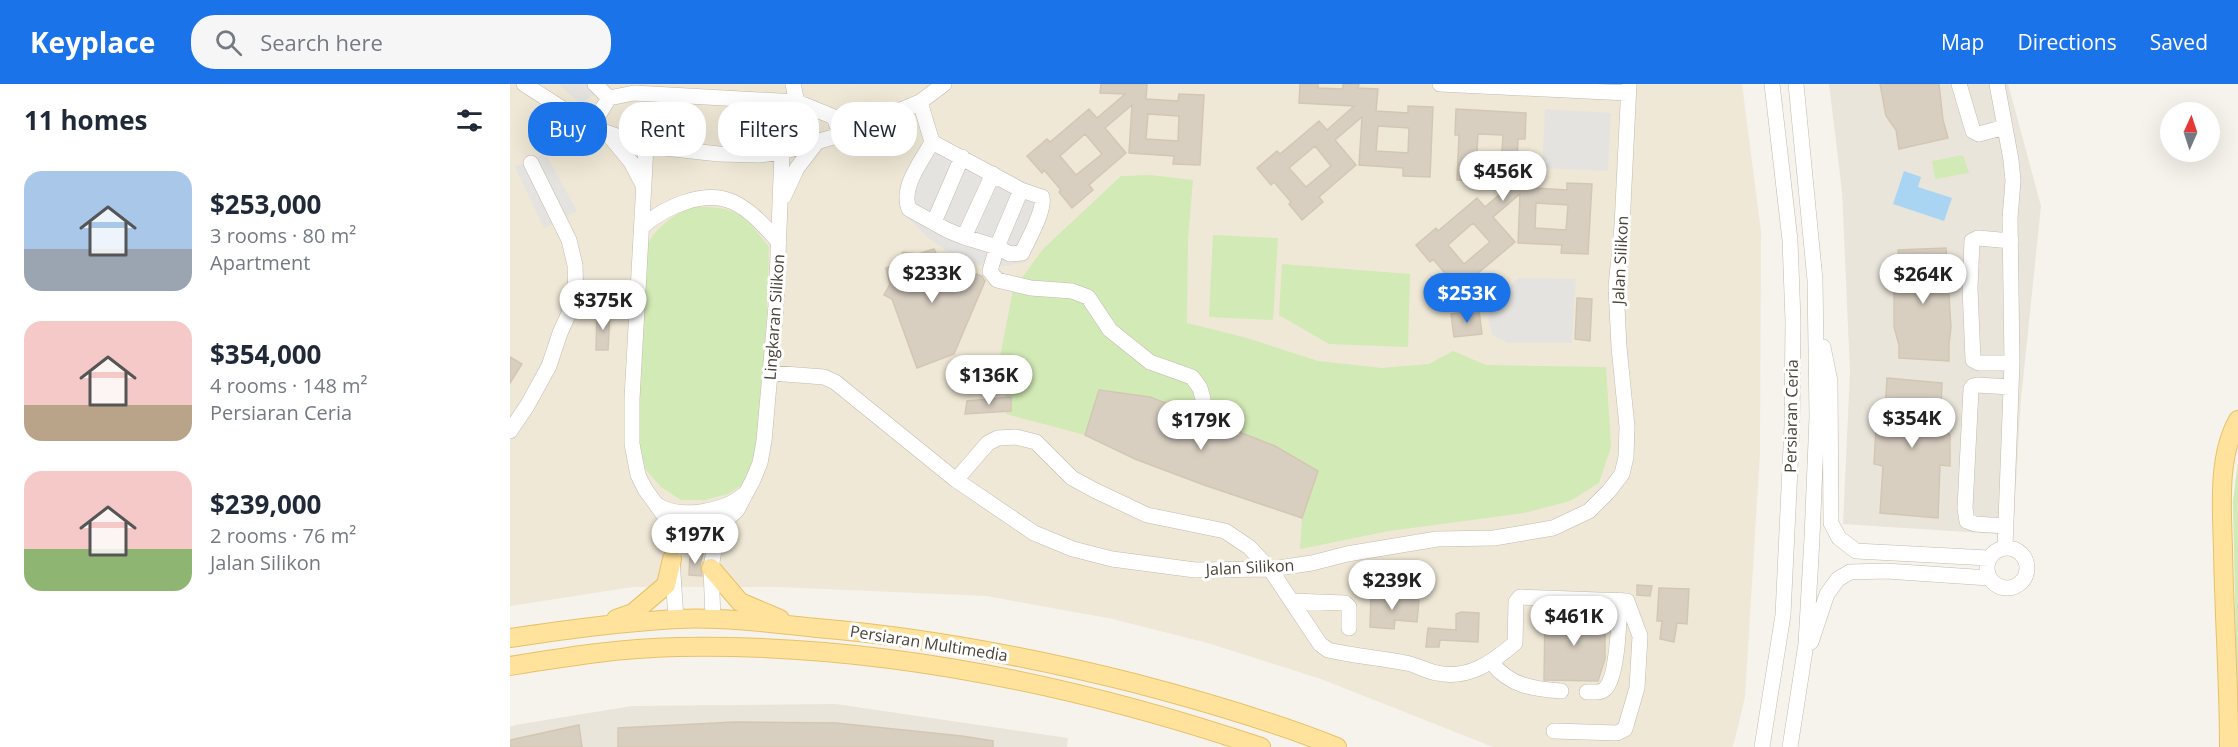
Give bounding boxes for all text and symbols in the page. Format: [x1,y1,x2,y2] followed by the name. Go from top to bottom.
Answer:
[191,15,611,69] search box
[30,23,155,61] text: Keyplace
[212,26,245,59] icon: search
[260,27,383,57] text: Search here
[1941,28,1984,56] text: Map
[2017,28,2117,56] text: Directions
[2150,28,2208,56] text: Saved
[24,102,148,138] text: 11 homes
[528,102,607,156] chip: Buy
[619,102,706,156] chip: Rent
[718,102,819,156] chip: Filters
[831,102,917,156] chip: New
[2160,102,2220,162] north arrow
[2160,102,2220,162] map controls
[453,104,486,137] icon: filters
[1461,151,1545,202] pin: $456K
[1473,157,1533,184] text: $456K
[210,186,321,222] text: $253,000
[72,195,144,267] icon: home
[1607,215,1633,307] street label: Jalan Silikon
[210,222,356,249] text: 3 rooms · 80 m²
[210,249,310,276] text: Apartment
[759,253,789,381] street label: Lingkaran Silikon
[890,253,974,304] pin: $233K
[1881,254,1965,305] pin: $264K
[902,259,962,286] text: $233K
[1893,260,1953,287] text: $264K
[1425,273,1509,324] pin: $253K
[1437,279,1497,306] text: $253K
[561,280,645,331] pin: $375K
[573,286,633,313] text: $375K
[210,336,321,372] text: $354,000
[72,345,144,417] icon: home
[947,355,1031,406] pin: $136K
[1779,359,1803,473] street label: Persiaran Ceria
[959,361,1019,388] text: $136K
[210,372,368,399] text: 4 rooms · 148 m²
[1870,398,1954,449] pin: $354K
[210,399,352,426] text: Persiaran Ceria
[1159,400,1243,451] pin: $179K
[1882,404,1942,431] text: $354K
[1171,406,1231,433] text: $179K
[210,486,321,522] text: $239,000
[72,495,144,567] icon: home
[653,514,737,565] pin: $197K
[665,520,725,547] text: $197K
[210,522,356,549] text: 2 rooms · 76 m²
[210,549,321,576] text: Jalan Silikon
[1203,554,1295,580] street label: Jalan Silikon
[1350,560,1434,611] pin: $239K
[1362,566,1422,593] text: $239K
[1532,596,1616,647] pin: $461K
[1544,602,1604,629] text: $461K
[848,620,1010,666] street label: Persiaran Multimedia

